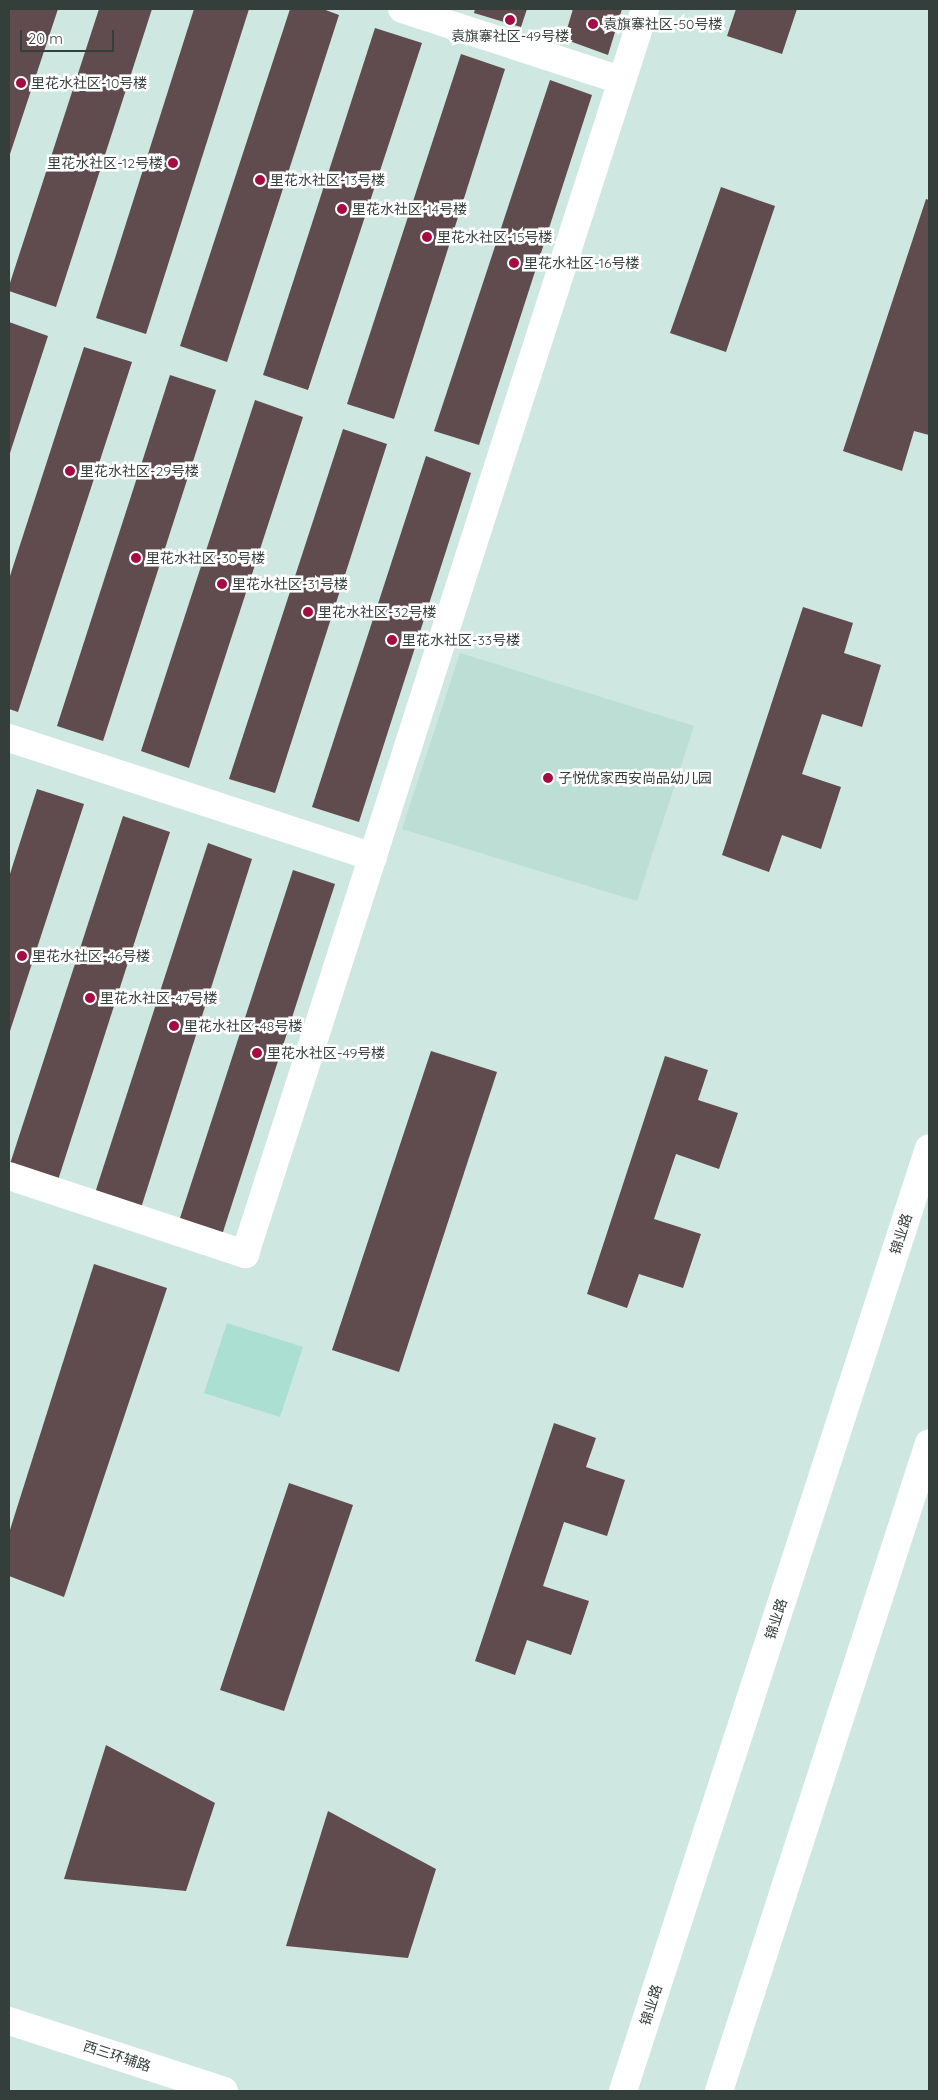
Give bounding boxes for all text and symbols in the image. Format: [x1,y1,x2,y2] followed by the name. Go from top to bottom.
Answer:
[504,14,516,26] marker: 袁旗寨社区-49号楼
[603,16,722,32] place label: 袁旗寨社区-50号楼
[587,18,599,30] marker: 袁旗寨社区-50号楼
[22,20,116,52] scale bar
[451,28,569,44] place label: 袁旗寨社区-49号楼
[28,29,63,48] text: 20 m
[31,75,147,91] place label: 里花水社区-10号楼
[15,77,27,89] marker: 里花水社区-10号楼
[47,155,163,171] place label: 里花水社区-12号楼
[167,157,179,169] marker: 里花水社区-12号楼
[270,172,385,188] place label: 里花水社区-13号楼
[254,174,266,186] marker: 里花水社区-13号楼
[352,201,467,217] place label: 里花水社区-14号楼
[336,203,348,215] marker: 里花水社区-14号楼
[437,229,553,245] place label: 里花水社区-15号楼
[421,231,433,243] marker: 里花水社区-15号楼
[524,255,640,271] place label: 里花水社区-16号楼
[508,257,520,269] marker: 里花水社区-16号楼
[80,463,199,479] place label: 里花水社区-29号楼
[64,465,76,477] marker: 里花水社区-29号楼
[146,550,265,566] place label: 里花水社区-30号楼
[130,552,142,564] marker: 里花水社区-30号楼
[232,576,348,592] place label: 里花水社区-31号楼
[216,578,228,590] marker: 里花水社区-31号楼
[318,604,437,620] place label: 里花水社区-32号楼
[302,606,314,618] marker: 里花水社区-32号楼
[402,632,520,648] place label: 里花水社区-33号楼
[386,634,398,646] marker: 里花水社区-33号楼
[558,770,712,786] place label: 子悦优家西安尚品幼儿园
[542,772,554,784] marker: 子悦优家西安尚品幼儿园
[32,948,150,964] place label: 里花水社区-46号楼
[16,950,28,962] marker: 里花水社区-46号楼
[100,990,218,1006] place label: 里花水社区-47号楼
[84,992,96,1004] marker: 里花水社区-47号楼
[184,1018,302,1034] place label: 里花水社区-48号楼
[168,1020,180,1032] marker: 里花水社区-48号楼
[267,1045,385,1061] place label: 里花水社区-49号楼
[251,1047,263,1059] marker: 里花水社区-49号楼
[887,1211,915,1257] street label: 锦业路
[762,1596,790,1642] street label: 锦业路
[637,1982,665,2028] street label: 锦业路
[81,2037,153,2075] street label: 西三环辅路

